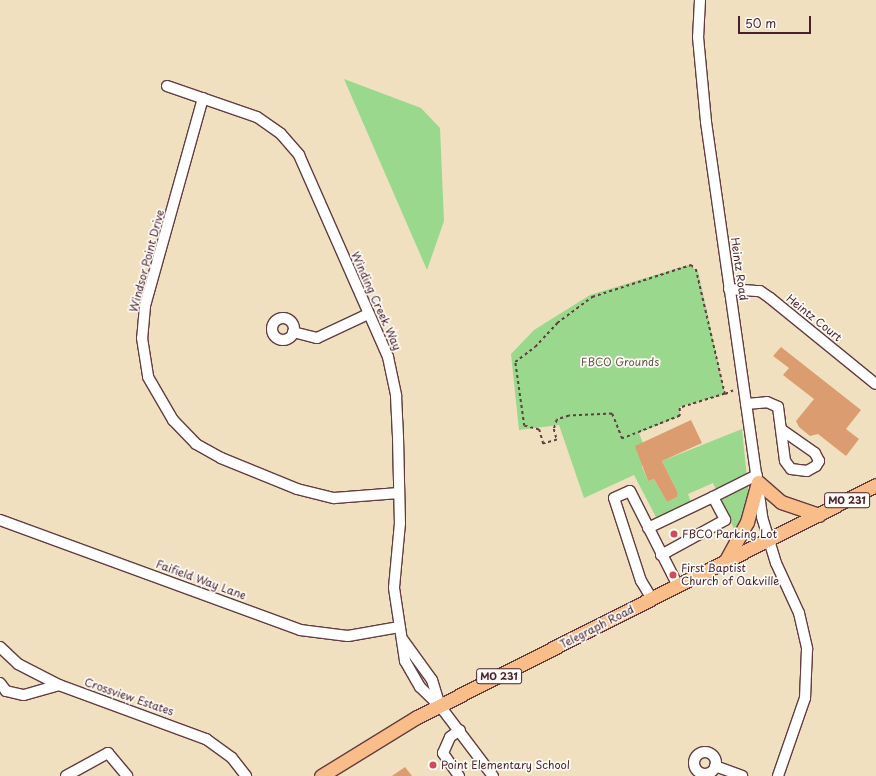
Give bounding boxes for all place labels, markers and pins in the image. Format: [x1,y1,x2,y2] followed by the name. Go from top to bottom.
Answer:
[682,527,778,541] place label: FBCO Parking Lot
[669,529,679,539] marker: FBCO Parking Lot
[681,562,779,588] place label: First Baptist Church of Oakville
[668,570,678,580] marker: First Baptist Church of Oakville
[441,758,571,772] place label: Point Elementary School
[428,760,438,770] marker: Point Elementary School

